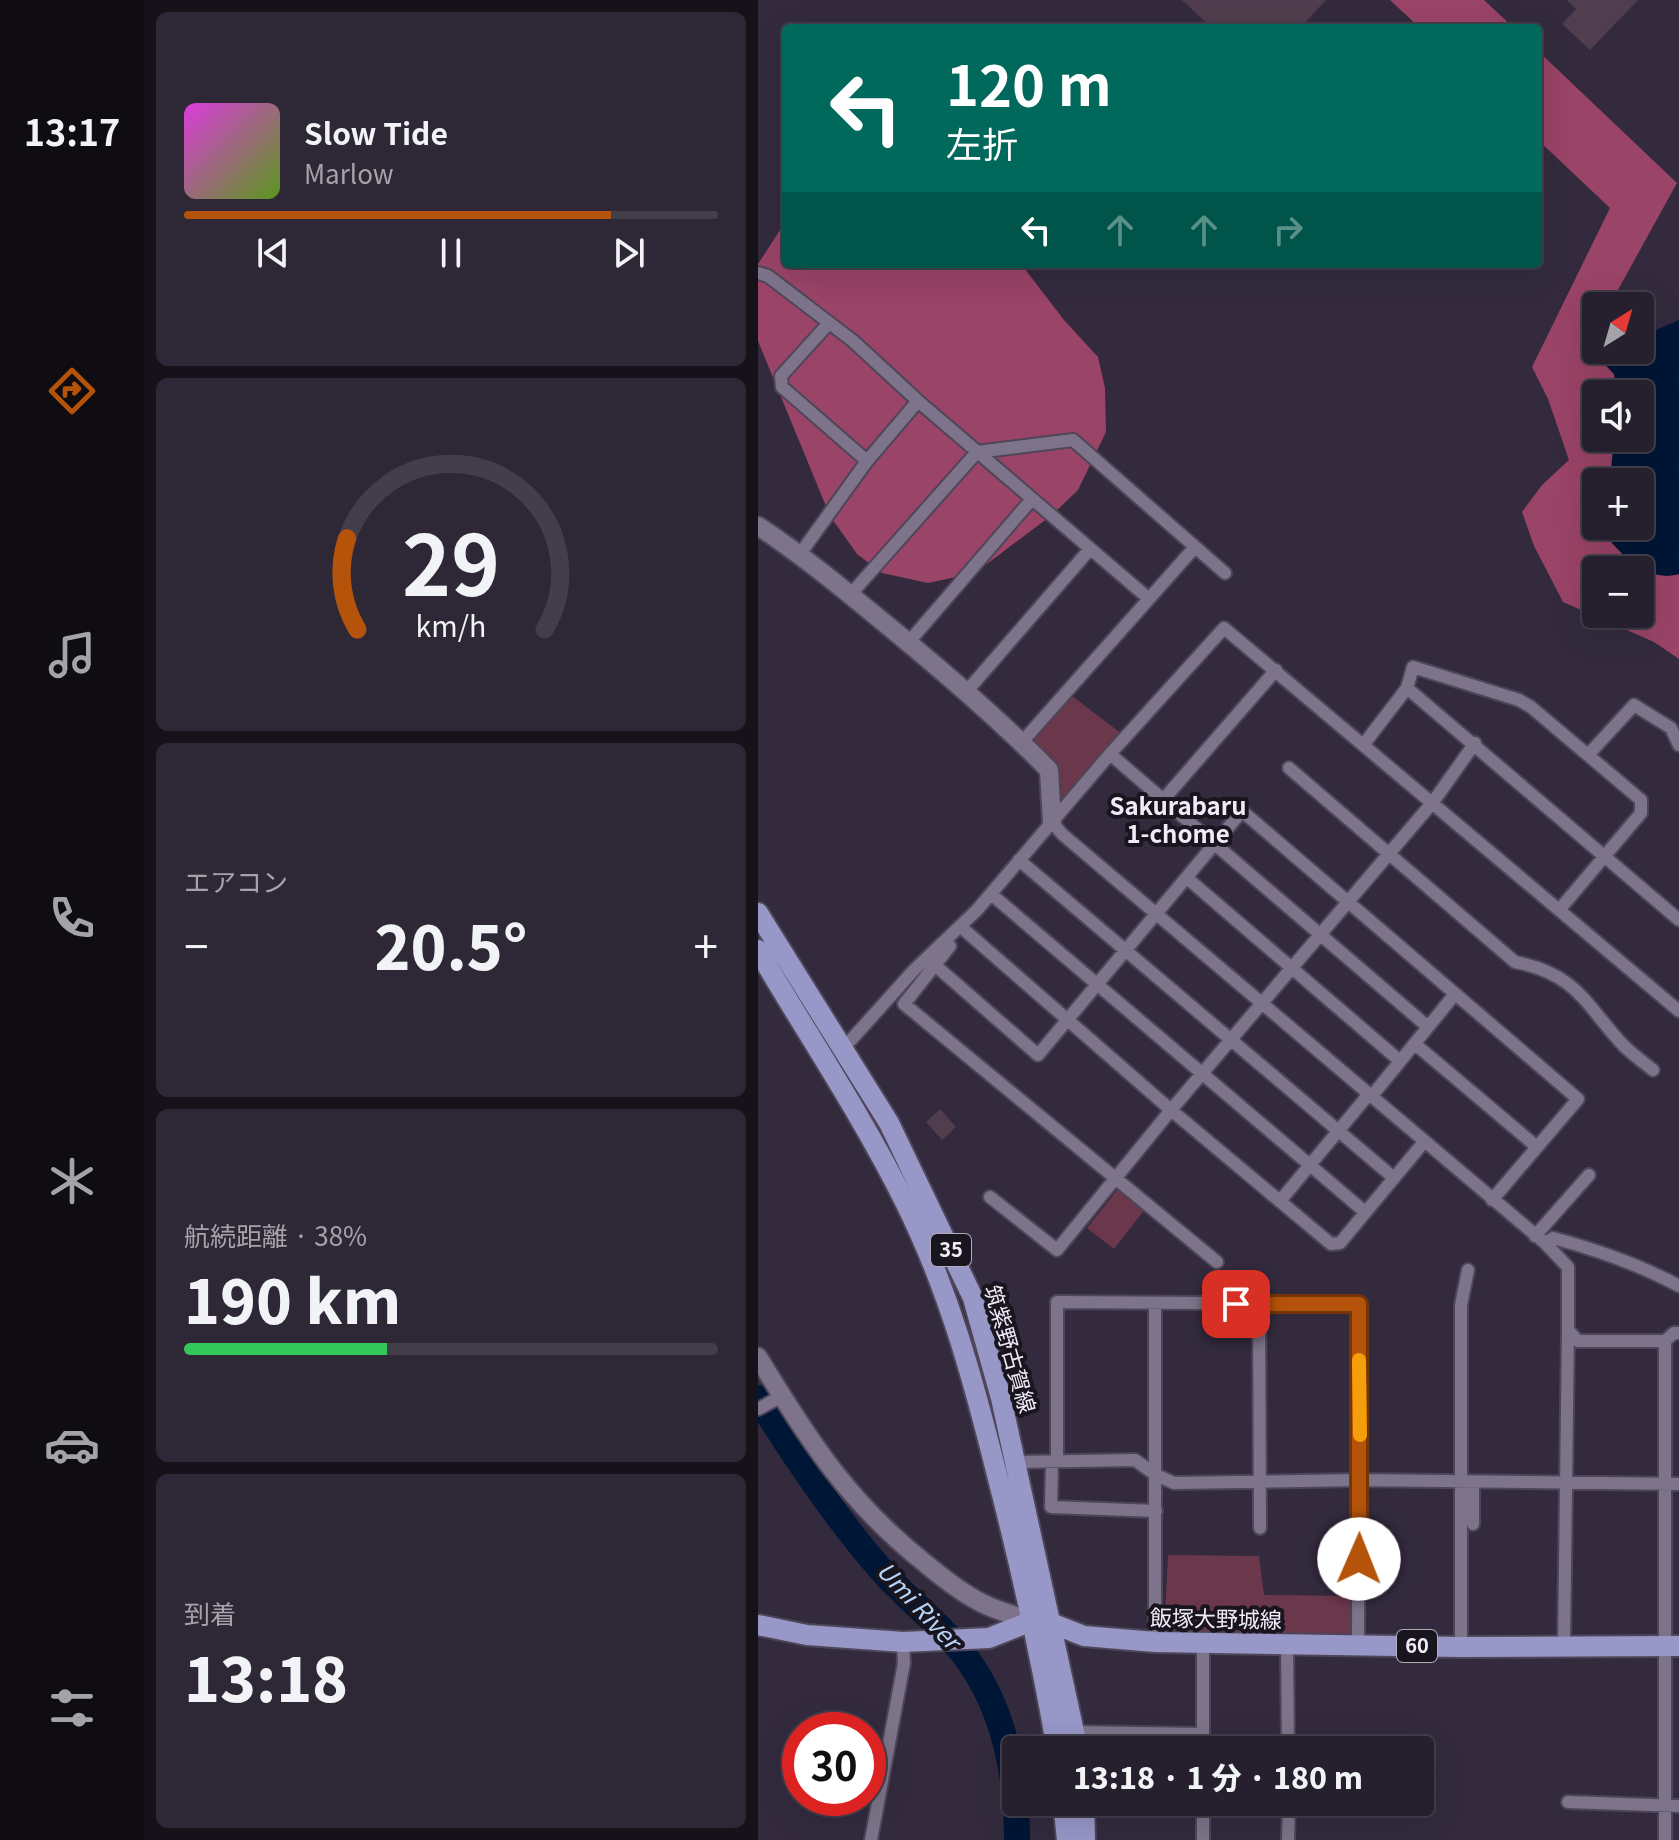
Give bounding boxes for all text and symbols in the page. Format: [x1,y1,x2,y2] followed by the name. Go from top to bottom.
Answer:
[946,41,1112,122] text: 120 m
[814,56,918,160] icon: left
[24,104,120,156] text: 13:17
[304,110,448,154] text: Slow Tide
[946,116,1018,168] text: 左折
[304,154,394,191] text: Marlow
[1014,208,1058,252] icon: left
[1098,208,1142,252] icon: ahead
[1182,208,1226,252] icon: ahead
[1266,208,1310,252] icon: right
[251,231,295,275] icon: previous
[429,231,473,275] icon: pause
[607,231,651,275] icon: next
[1582,292,1654,364] north arrow
[1582,292,1654,628] map controls
[44,363,100,419] icon: directions
[1582,380,1654,452] button: sound
[1582,468,1654,540] button: +
[402,499,500,620] text: 29
[1582,556,1654,628] button: −
[416,605,486,646] text: km/h
[44,627,100,683] icon: music
[1109,787,1247,850] district label: Sakurabaru 1-chome
[184,862,288,899] text: エアコン
[44,890,100,946] icon: phone
[375,900,527,987] text: 20.5°
[184,912,208,976] text: −
[694,912,718,976] text: +
[44,1153,100,1209] icon: climate
[184,1216,367,1253] text: 航続距離 · 38%
[931,1234,971,1266] road number: 35
[184,1254,401,1341] text: 190 km
[1202,1270,1270,1338] pin
[978,1281,1045,1416] street label: 筑紫野古賀線
[1214,1282,1258,1326] icon: arrive
[44,1417,100,1473] icon: car
[1317,1517,1401,1601] position arrow
[870,1553,972,1659] water label: Umi River
[184,1594,236,1631] text: 到着
[1150,1600,1282,1634] street label: 飯塚大野城線
[1397,1630,1437,1662] road number: 60
[184,1632,348,1719] text: 13:18
[44,1680,100,1736] icon: filters
[782,1712,886,1816] speed limit sign: 30
[1073,1754,1363,1798] text: 13:18 · 1 分 · 180 m

